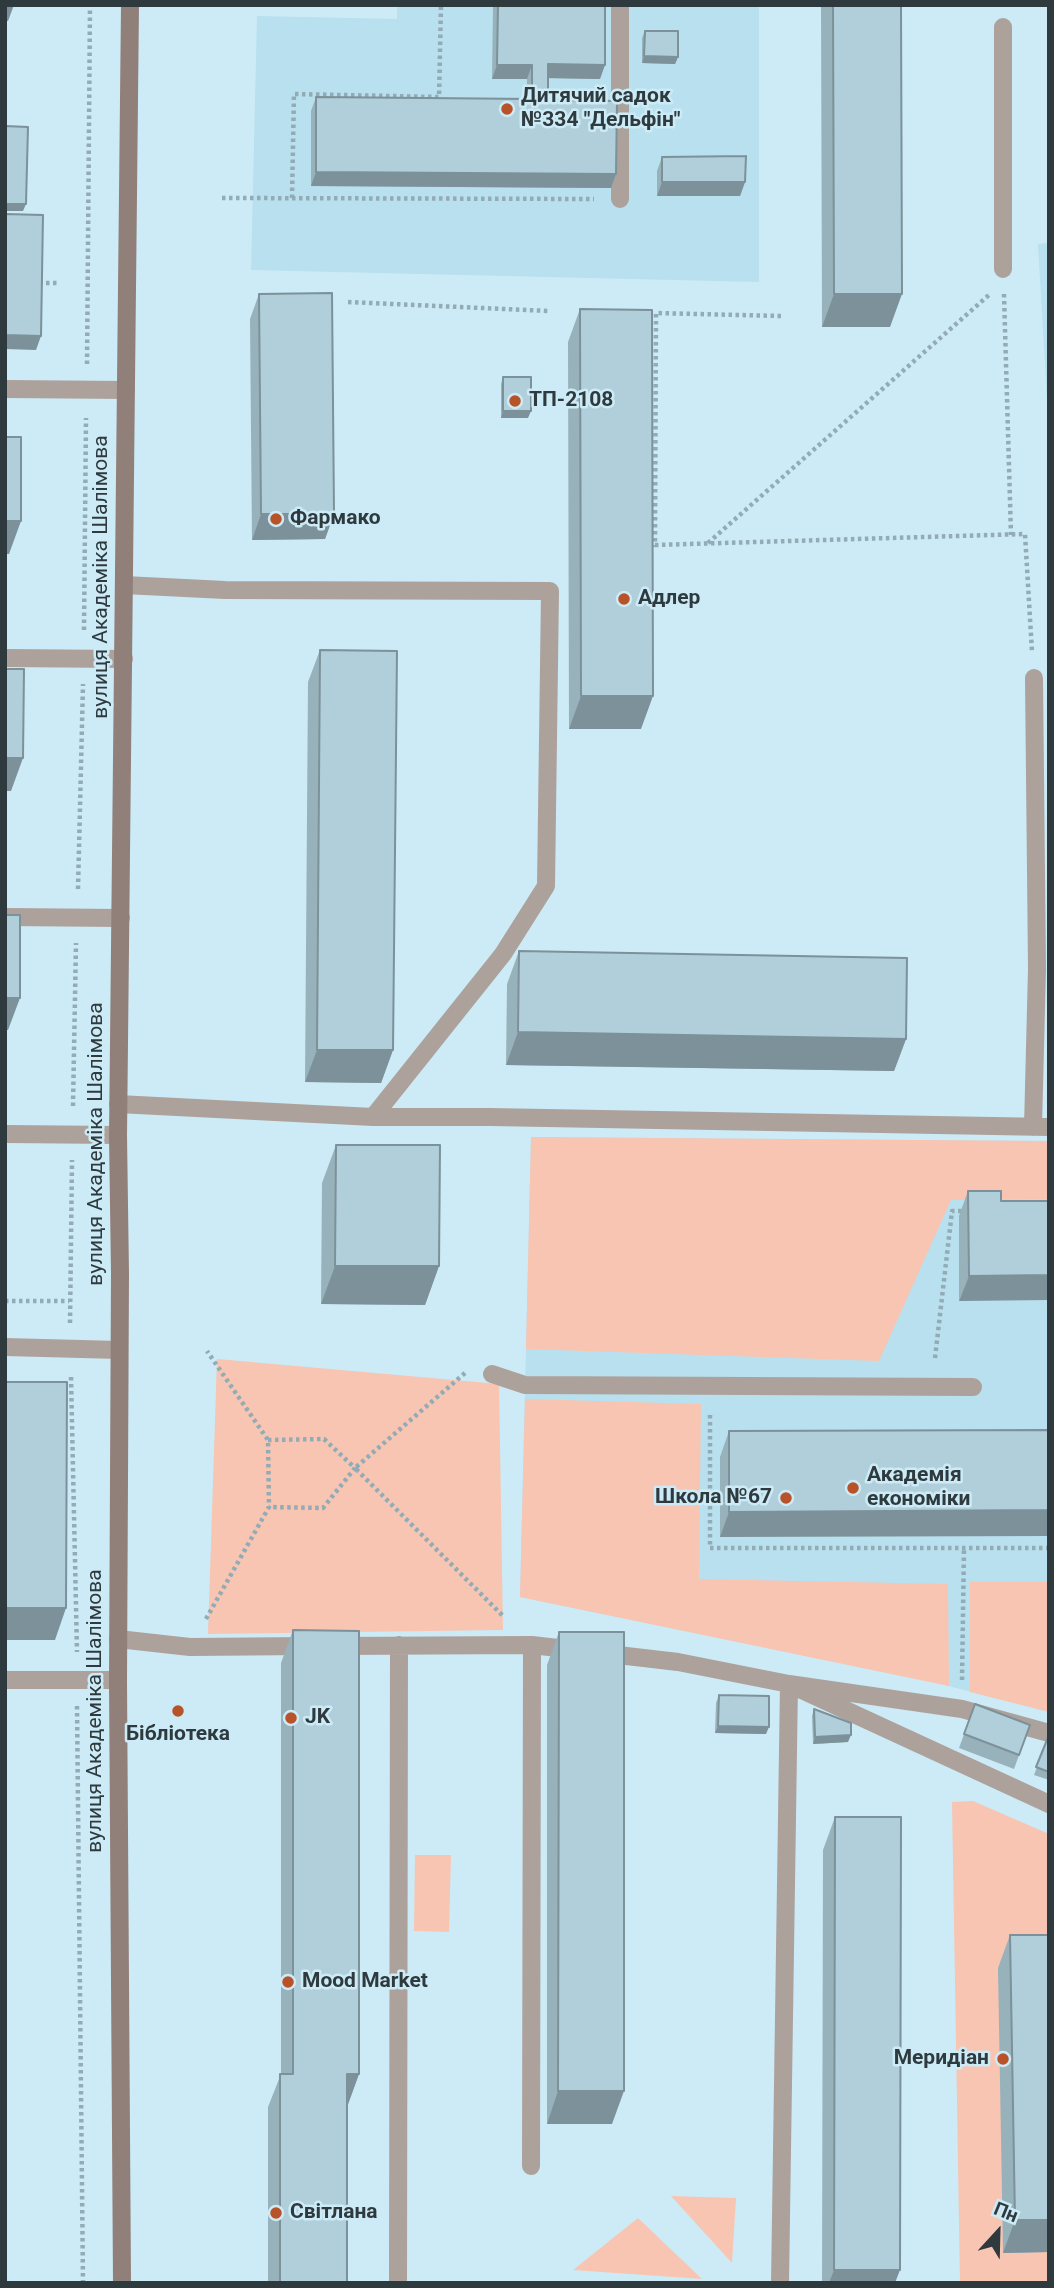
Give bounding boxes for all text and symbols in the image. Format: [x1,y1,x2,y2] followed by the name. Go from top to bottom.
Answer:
[521,84,680,134] place label: Дитячий садок №334 "Дельфін"
[499,101,515,117] marker: Дитячий садок №334 "Дельфін"
[529,388,613,414] place label: ТП-2108
[507,393,523,409] marker: ТП-2108
[89,435,115,719] street label: вулиця Академіка Шалімова
[290,506,381,532] place label: Фармако
[268,511,284,527] marker: Фармако
[638,586,700,612] place label: Адлер
[616,591,632,607] marker: Адлер
[84,1002,110,1286] street label: вулиця Академіка Шалімова
[867,1463,970,1513] place label: Академія економіки
[845,1480,861,1496] marker: Академія економіки
[655,1485,772,1511] place label: Школа №67
[778,1490,794,1506] marker: Школа №67
[83,1569,109,1853] street label: вулиця Академіка Шалімова
[170,1703,186,1719] marker: Бібліотека
[305,1705,330,1731] place label: JK
[283,1710,299,1726] marker: JK
[126,1722,230,1748] place label: Бібліотека
[302,1969,428,1995] place label: Mood Market
[280,1974,296,1990] marker: Mood Market
[894,2046,989,2072] place label: Меридіан
[995,2051,1011,2067] marker: Меридіан
[963,2197,1033,2267] north arrow
[991,2197,1022,2227] text: Пн
[290,2200,378,2226] place label: Світлана
[268,2205,284,2221] marker: Світлана

